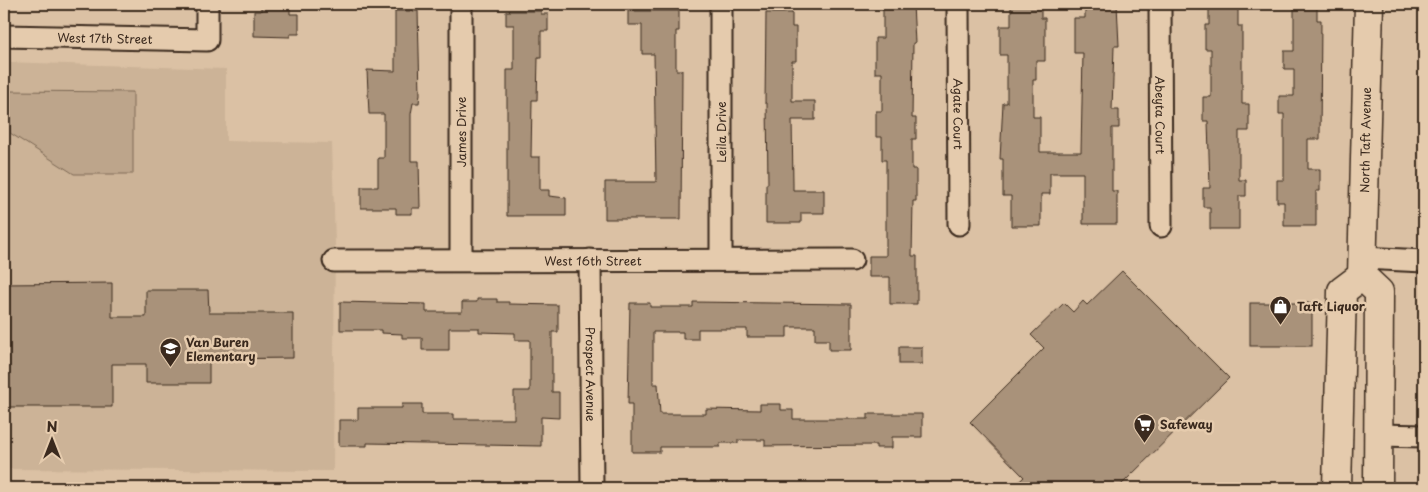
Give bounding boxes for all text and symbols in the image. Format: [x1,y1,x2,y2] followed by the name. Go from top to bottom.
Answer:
[57,28,153,48] street label: West 17th Street
[1151,76,1170,154] street label: Abeyta Court
[949,78,968,150] street label: Agate Court
[1355,87,1375,193] street label: North Taft Avenue
[452,97,470,167] street label: James Drive
[712,101,730,163] street label: Leila Drive
[544,251,642,270] street label: West 16th Street
[1269,294,1293,325] shop icon: Taft Liquor
[1297,297,1366,315] place label: Taft Liquor
[582,327,600,422] street label: Prospect Avenue
[186,333,255,365] place label: Van Buren Elementary
[158,337,182,368] school or university icon: Van Buren Elementary
[1132,412,1156,443] supermarket icon: Safeway
[28,414,78,464] north arrow
[1160,415,1213,433] place label: Safeway
[46,416,58,437] text: N

